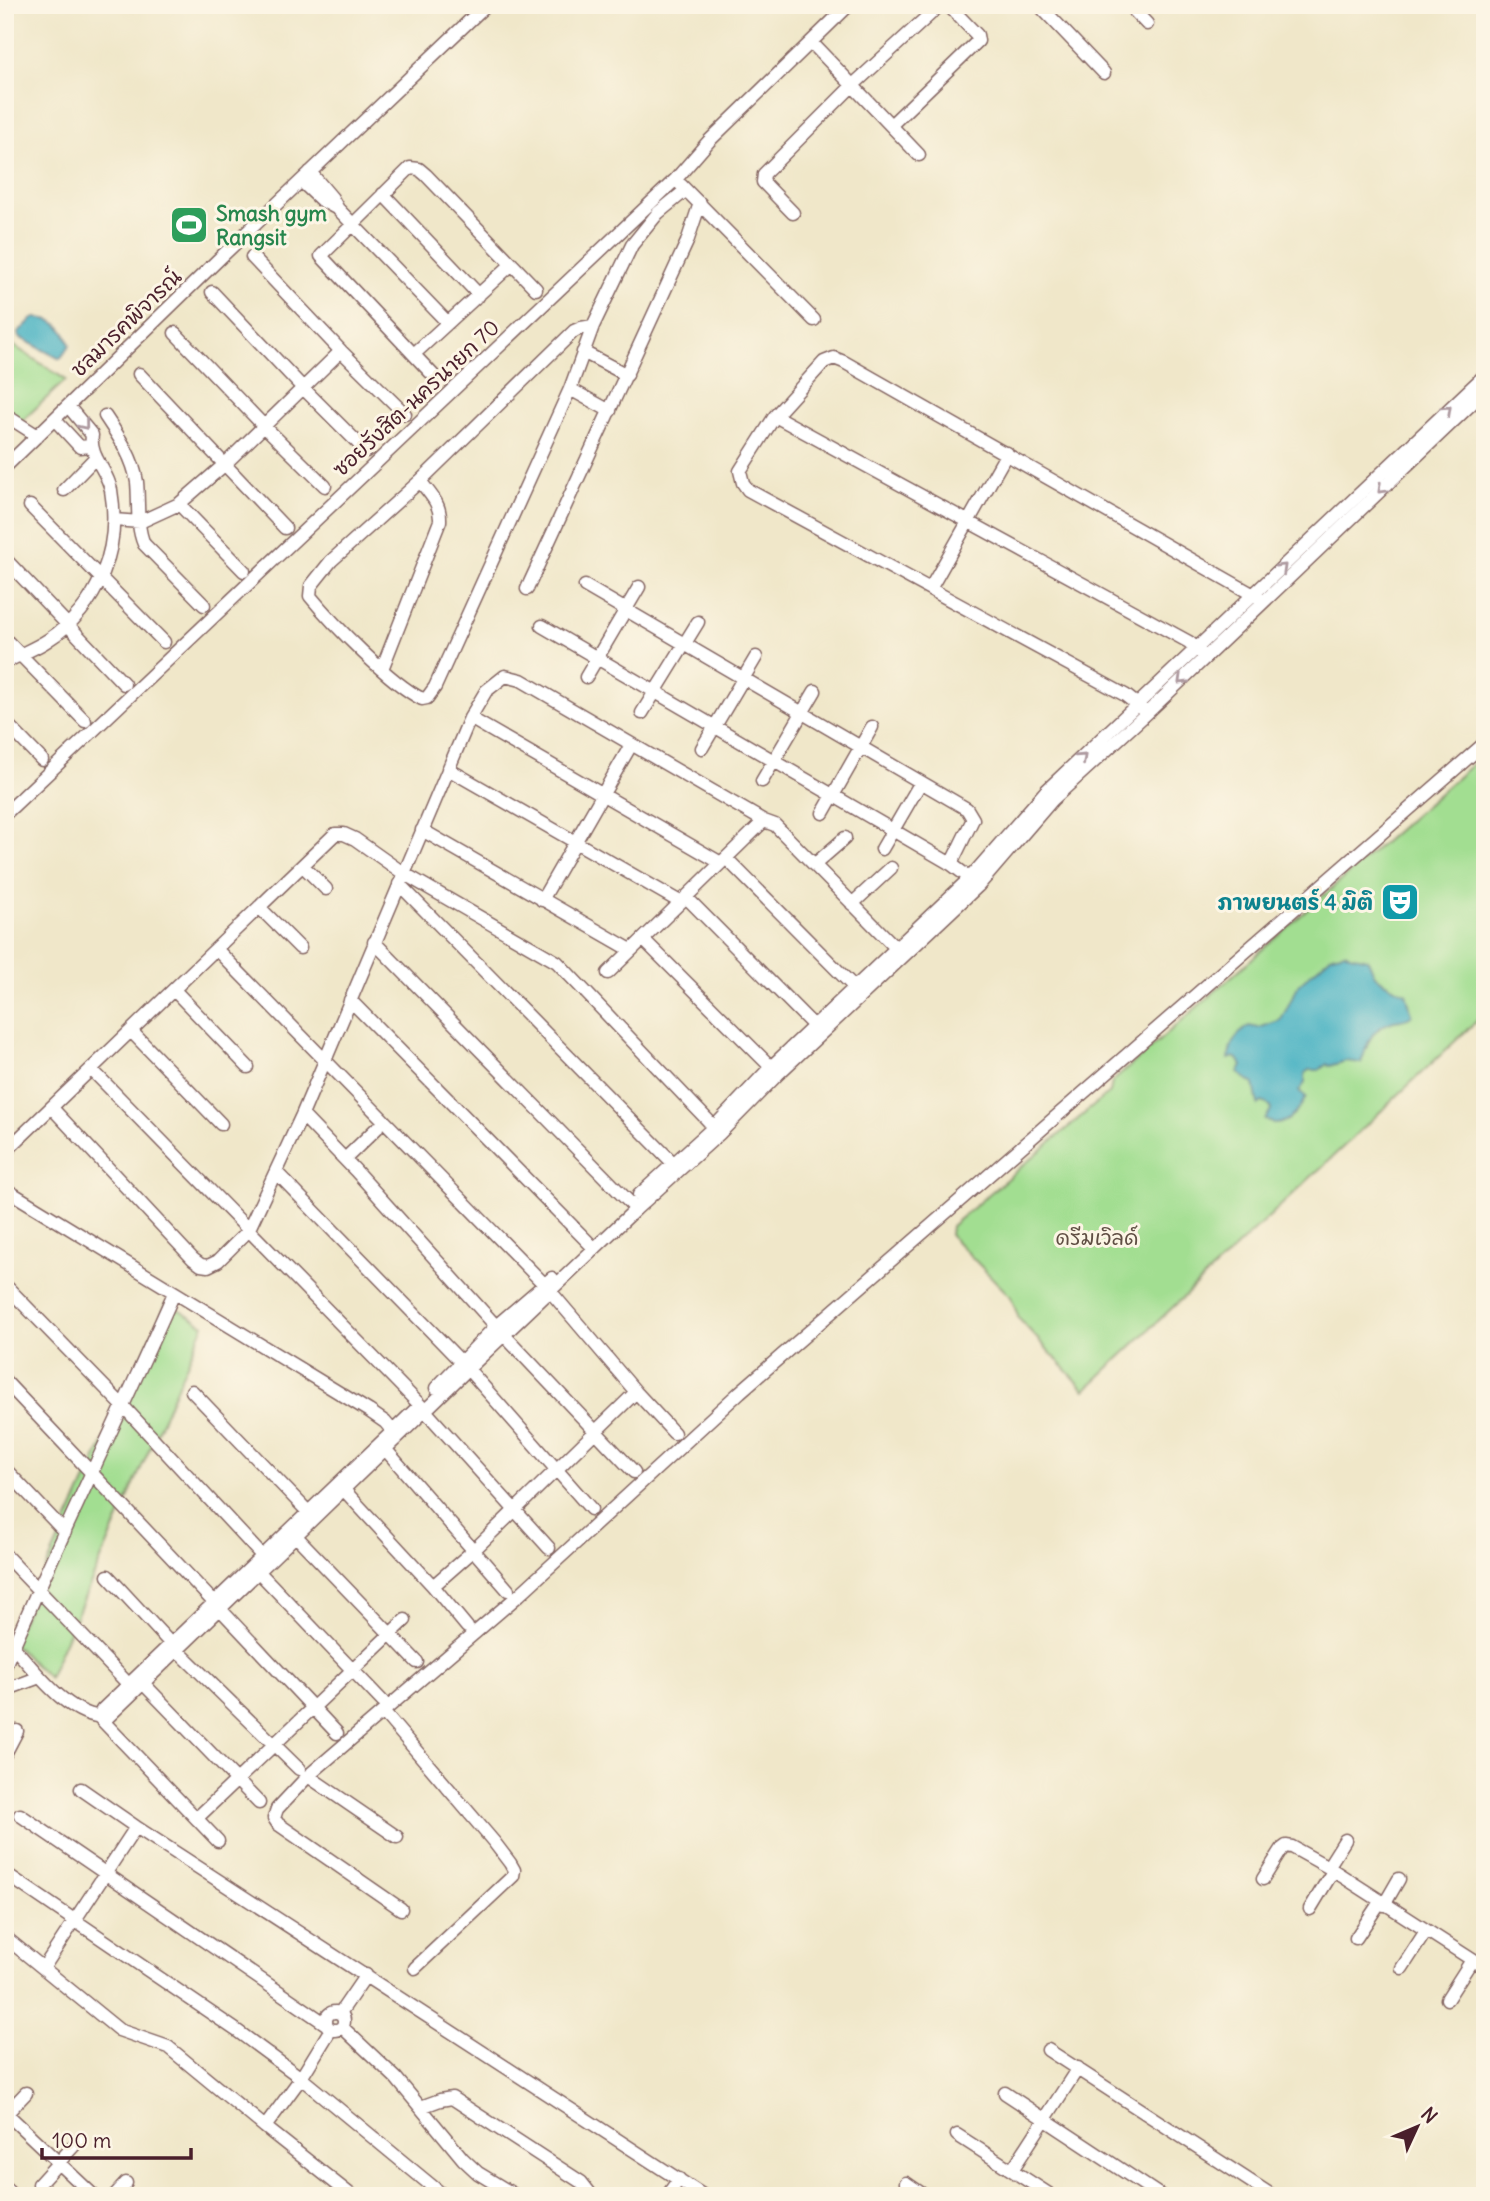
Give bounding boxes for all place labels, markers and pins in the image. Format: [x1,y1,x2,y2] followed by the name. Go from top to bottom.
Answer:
[216,200,327,251] place label: Smash gym Rangsit
[168,204,210,246] sports icon: Smash gym Rangsit
[1379,881,1421,923] theatre icon: ภาพยนตร์ 4 มิติ
[1217,888,1373,916] place label: ภาพยนตร์ 4 มิติ

